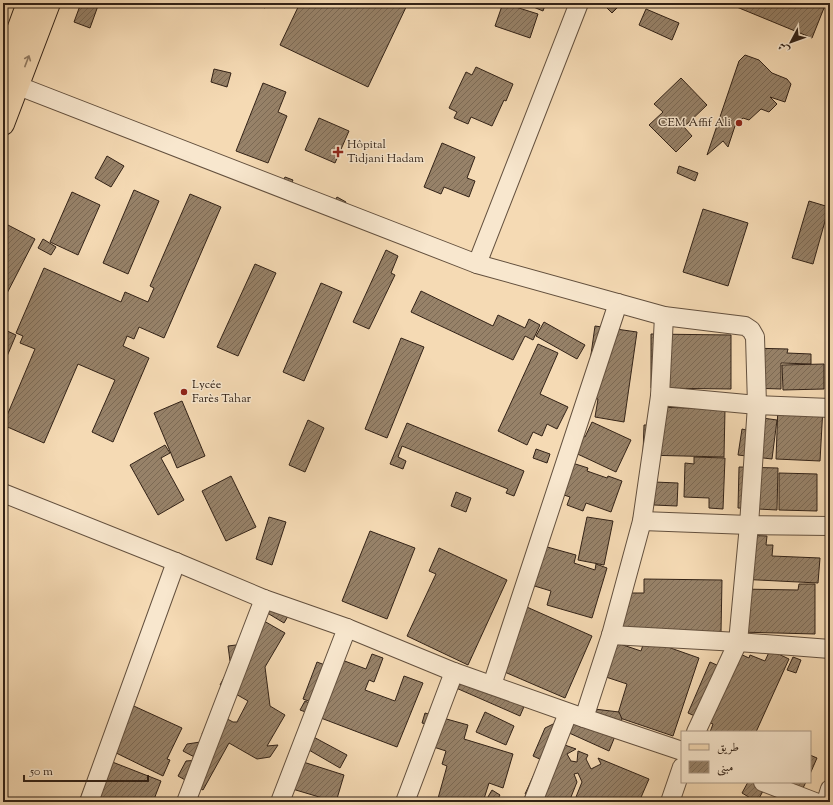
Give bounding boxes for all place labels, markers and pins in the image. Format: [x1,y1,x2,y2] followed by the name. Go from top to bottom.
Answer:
[658,114,732,132] place label: CEM Affif Ali
[734,118,744,128] marker: CEM Affif Ali
[347,136,424,168] place label: Hôpital Tidjani Hadam
[332,146,344,158] marker: Hôpital Tidjani Hadam
[192,376,252,408] place label: Lycée Farès Tahar
[179,387,189,397] marker: Lycée Farès Tahar

